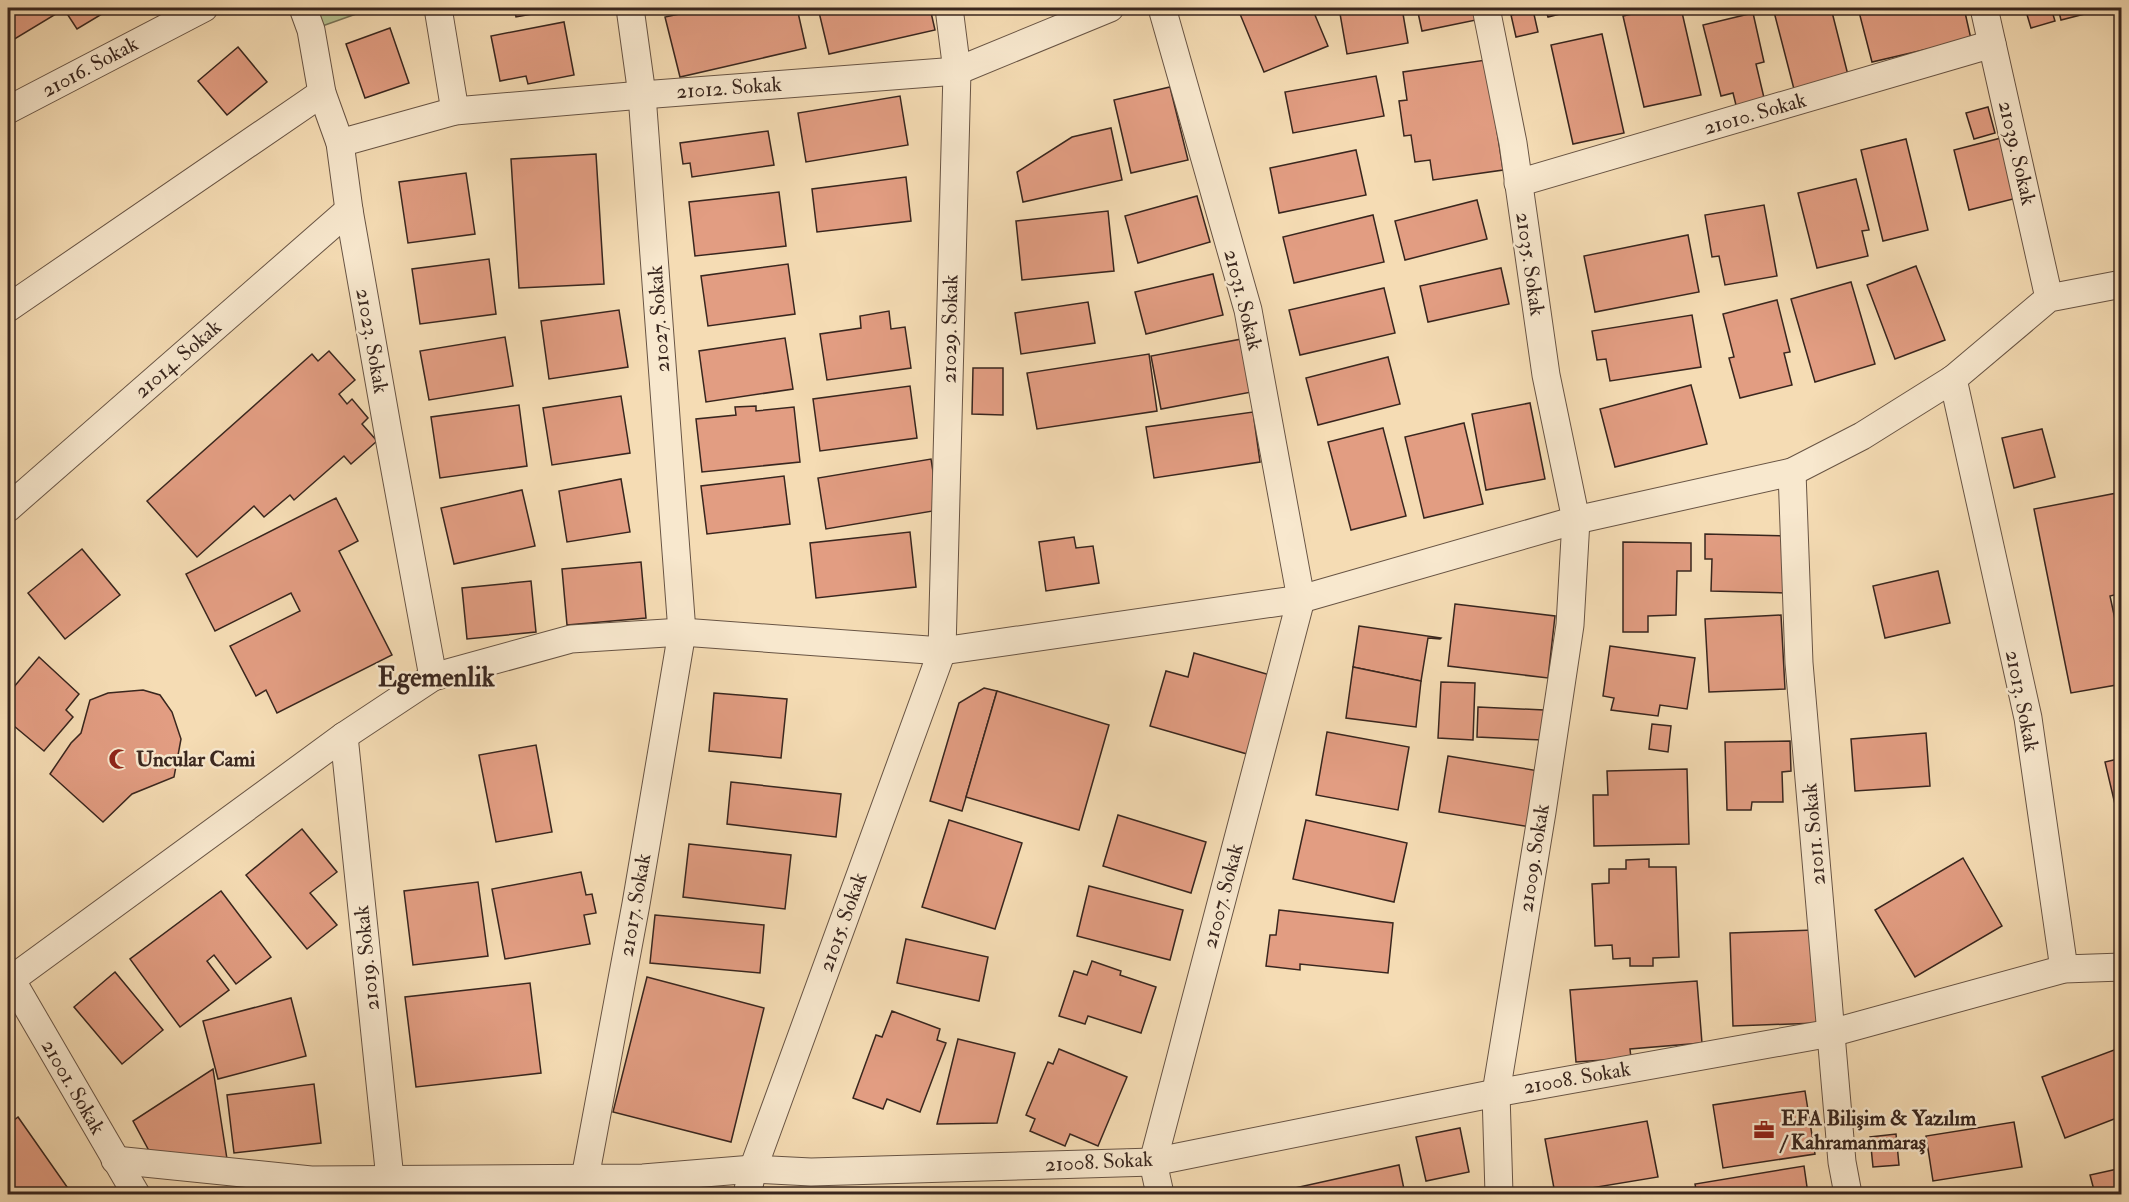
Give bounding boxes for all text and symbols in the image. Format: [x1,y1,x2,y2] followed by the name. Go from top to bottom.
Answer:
[37,30,143,104] street label: 21016. Sokak
[675,71,783,105] street label: 21012. Sokak
[1701,86,1809,142] street label: 21010. Sokak
[1992,98,2042,208] street label: 21039. Sokak
[1509,210,1551,318] street label: 21035. Sokak
[1217,247,1269,353] street label: 21031. Sokak
[642,265,676,373] street label: 21027. Sokak
[936,274,964,384] street label: 21029. Sokak
[349,286,395,396] street label: 21023. Sokak
[129,314,227,404] street label: 21014. Sokak
[1999,648,2045,754] street label: 21013. Sokak
[377,661,496,695] district label: Egemenlik
[136,746,256,773] place label: Uncular Cami
[107,747,131,771] mosque icon: Uncular Cami
[1796,782,1832,886] street label: 21011. Sokak
[1512,802,1556,914] street label: 21009. Sokak
[1196,841,1250,951] street label: 21007. Sokak
[613,851,657,959] street label: 21017. Sokak
[813,869,873,975] street label: 21015. Sokak
[348,904,386,1012] street label: 21019. Sokak
[35,1034,111,1140] street label: 21001. Sokak
[1521,1055,1633,1101] street label: 21008. Sokak
[1779,1105,1977,1156] place label: EFA Bilişim & Yazılım / Kahramanmaraş
[1752,1118,1776,1142] office icon: EFA Bilişim & Yazılım / Kahramanmaraş
[1044,1146,1154,1178] street label: 21008. Sokak

